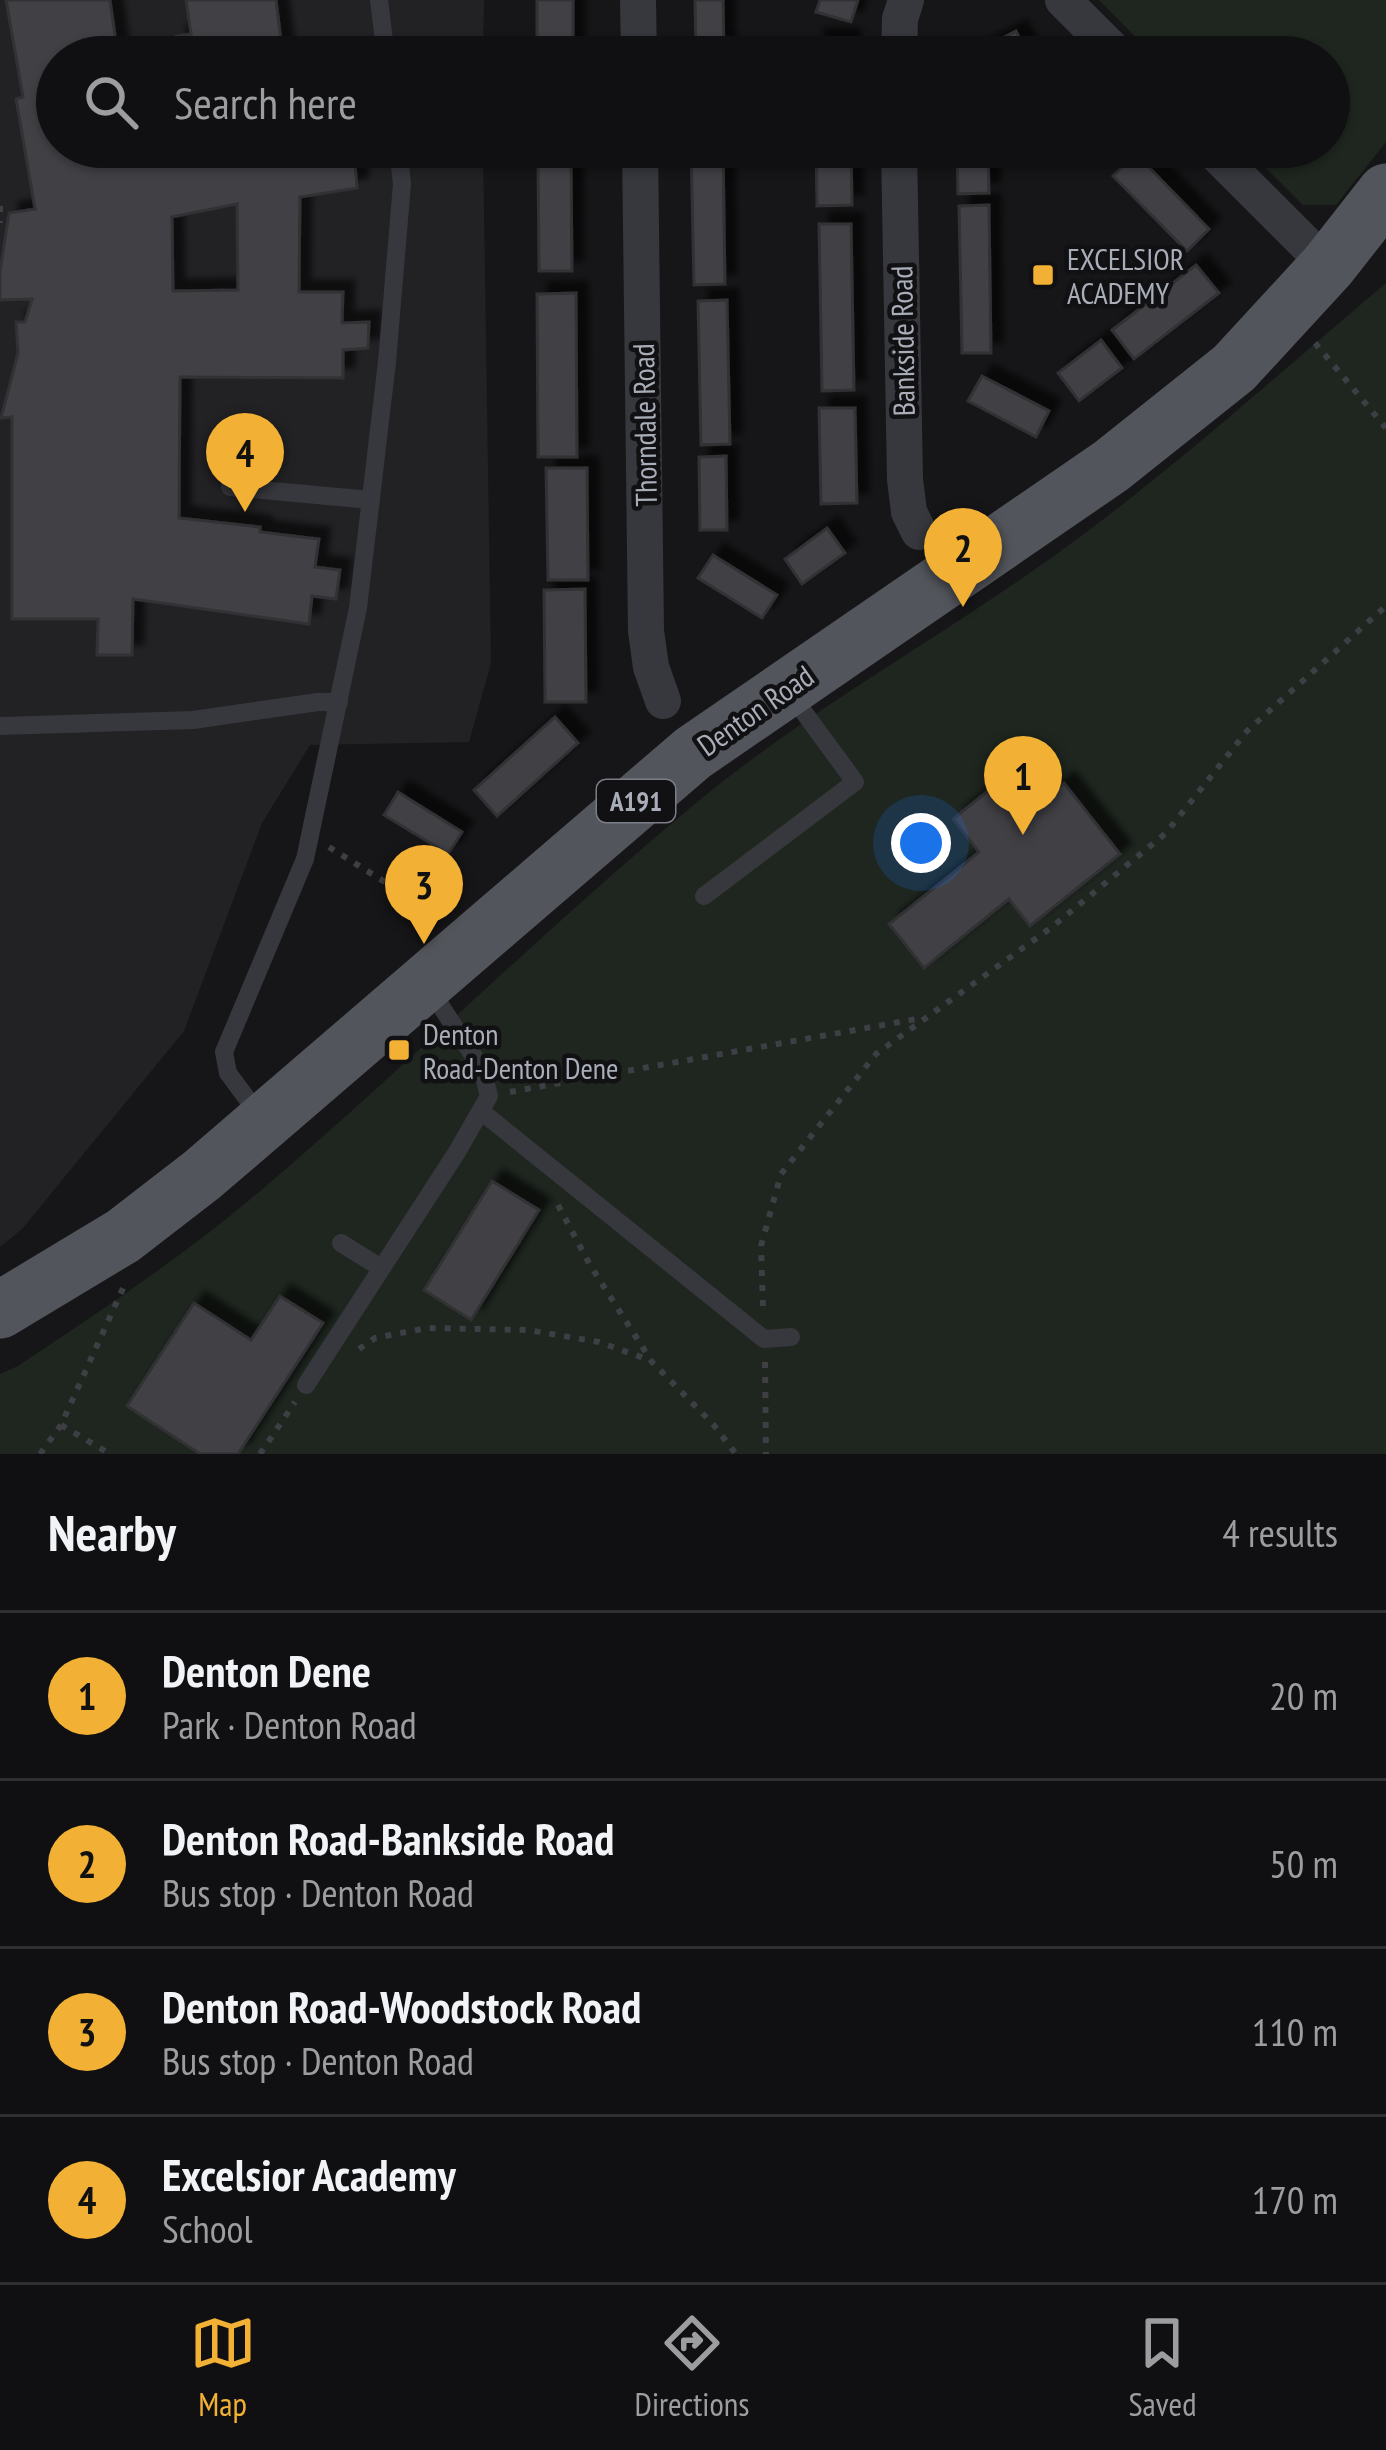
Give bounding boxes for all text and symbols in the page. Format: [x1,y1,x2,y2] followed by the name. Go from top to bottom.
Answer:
[36,36,1350,168] search box
[78,69,144,135] icon: search
[174,73,357,131] text: Search here
[1067,239,1184,312] place label: EXCELSIOR ACADEMY
[1030,262,1056,288] marker: EXCELSIOR ACADEMY
[881,265,923,417] street label: Bankside Road
[623,343,665,507] street label: Thorndale Road
[206,413,284,512] pin: 4
[924,508,1002,607] pin: 2
[689,656,821,764] street label: Denton Road
[984,736,1062,835] pin: 1
[597,780,675,822] road number: A191
[891,813,951,873] your location
[385,845,463,944] pin: 3
[423,1014,618,1087] place label: Denton Road-Denton Dene
[386,1037,412,1063] marker: Denton Road-Denton Dene
[48,1499,176,1565] text: Nearby
[1222,1507,1338,1558] text: 4 results
[162,1641,371,1699] text: Denton Dene
[78,1670,96,1721] text: 1
[1269,1670,1338,1721] text: 20 m
[162,1699,417,1750] text: Park · Denton Road
[162,1809,614,1867] text: Denton Road-Bankside Road
[78,1838,96,1889] text: 2
[1269,1838,1338,1889] text: 50 m
[162,1867,474,1918] text: Bus stop · Denton Road
[162,1977,641,2035] text: Denton Road-Woodstock Road
[78,2006,96,2057] text: 3
[1252,2006,1338,2057] text: 110 m
[162,2035,474,2086] text: Bus stop · Denton Road
[162,2145,456,2203] text: Excelsior Academy
[78,2174,96,2225] text: 4
[1252,2174,1338,2225] text: 170 m
[162,2203,253,2254] text: School
[190,2310,256,2425] tab: Map
[635,2310,749,2425] tab: Directions
[1128,2310,1196,2425] tab: Saved

